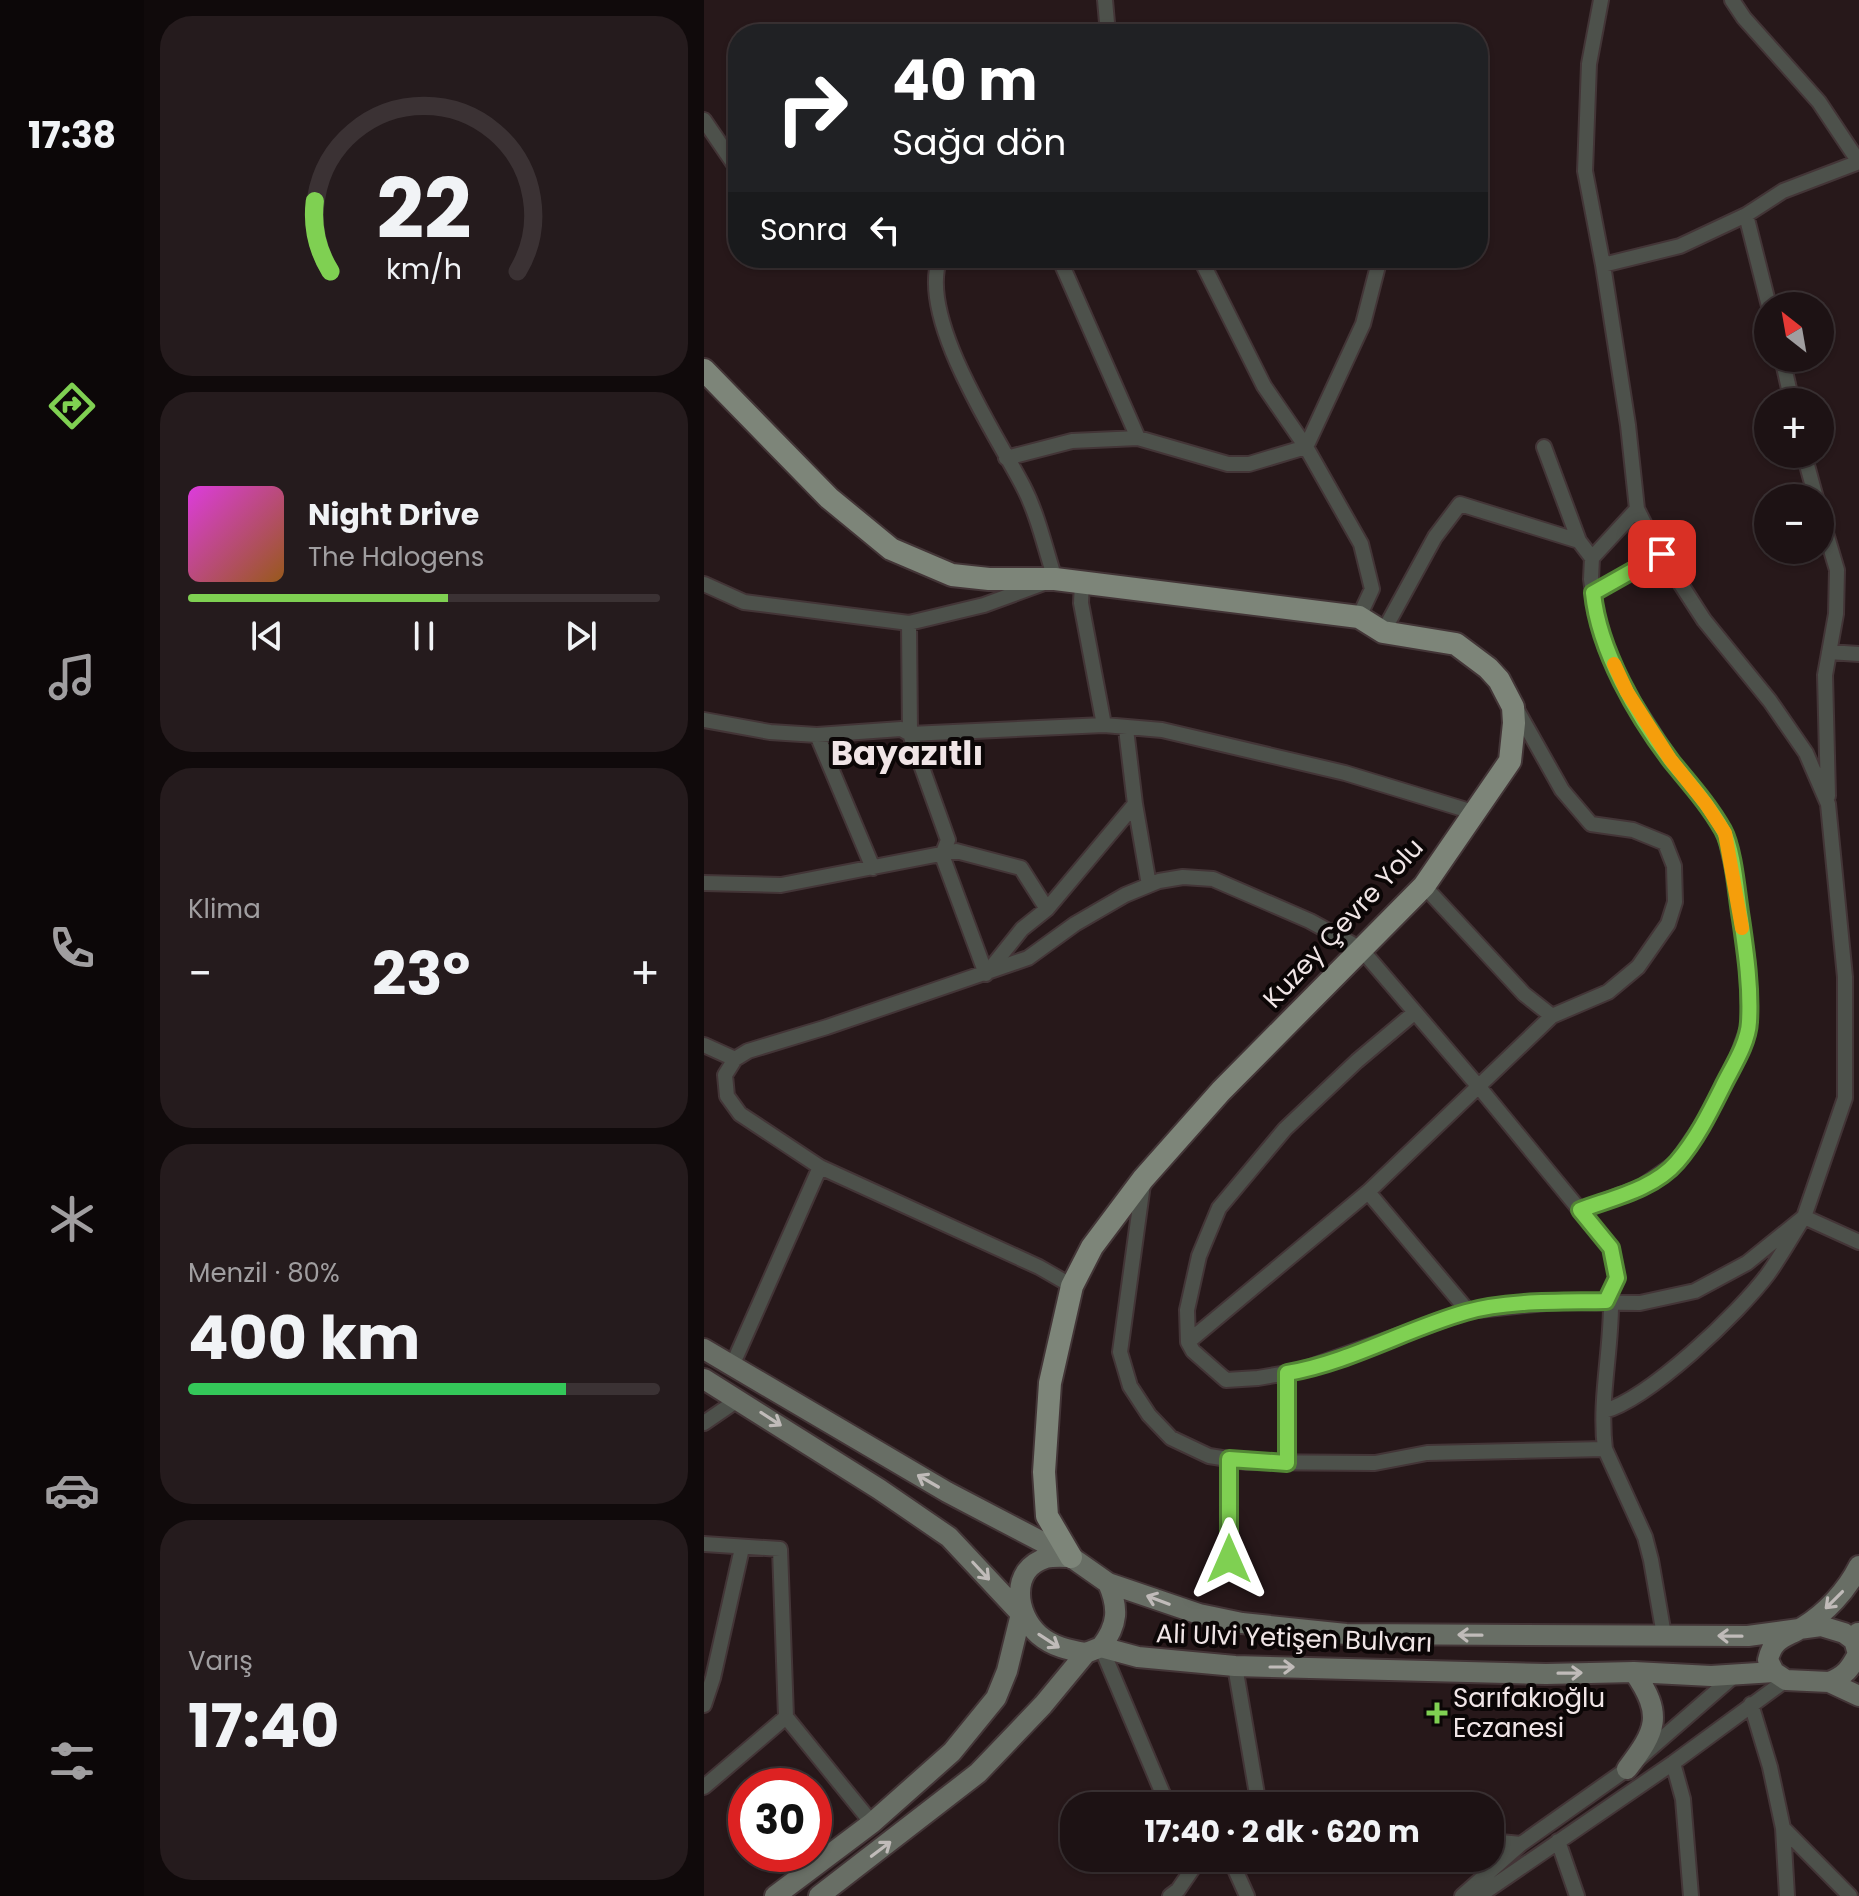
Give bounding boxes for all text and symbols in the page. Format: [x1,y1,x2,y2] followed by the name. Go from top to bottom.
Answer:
[892,41,1038,120] text: 40 m
[760,56,864,160] icon: right
[28,110,116,161] text: 17:38
[892,117,1066,168] text: Sağa dön
[376,151,472,267] text: 22
[760,208,847,251] text: Sonra
[863,208,907,252] icon: left
[386,249,462,289] text: km/h
[1754,292,1834,372] north arrow
[1754,292,1834,564] map controls
[44,378,100,434] icon: directions
[1754,388,1834,468] button: +
[1754,484,1834,564] button: −
[308,493,479,536] text: Night Drive
[1628,520,1696,588] pin
[1640,532,1684,576] icon: arrive
[308,539,484,575] text: The Halogens
[245,614,289,658] icon: previous
[402,614,446,658] icon: pause
[559,614,603,658] icon: next
[44,649,100,705] icon: music
[831,729,983,777] district label: Bayazıtlı
[1255,830,1431,1016] street label: Kuzey Çevre Yolu
[188,891,261,927] text: Klima
[44,920,100,976] icon: phone
[372,932,470,1016] text: 23°
[188,943,212,1004] text: −
[630,943,660,1004] text: +
[44,1191,100,1247] icon: climate
[188,1255,340,1291] text: Menzil · 80%
[188,1296,420,1380] text: 400 km
[759,1411,781,1428] one-way arrow
[44,1462,100,1518] icon: car
[917,1473,940,1489] one-way arrow
[1187,1517,1271,1601] position arrow
[971,1560,989,1580] one-way arrow
[1825,1590,1844,1609] one-way arrow
[1146,1592,1171,1606] one-way arrow
[1155,1615,1433,1661] street label: Ali Ulvi Yetişen Bulvarı
[1457,1627,1484,1642] one-way arrow
[1717,1628,1744,1643] one-way arrow
[1038,1632,1060,1649] one-way arrow
[188,1643,253,1679] text: Varış
[1268,1659,1295,1675] one-way arrow
[1556,1666,1583,1681] one-way arrow
[1453,1680,1605,1746] place label: Sarıfakıoğlu Eczanesi
[188,1684,339,1768] text: 17:40
[1428,1704,1446,1722] marker: Sarıfakıoğlu Eczanesi
[44,1733,100,1789] icon: filters
[728,1768,832,1872] speed limit sign: 30
[1144,1810,1420,1853] text: 17:40 · 2 dk · 620 m
[870,1841,892,1857] one-way arrow

